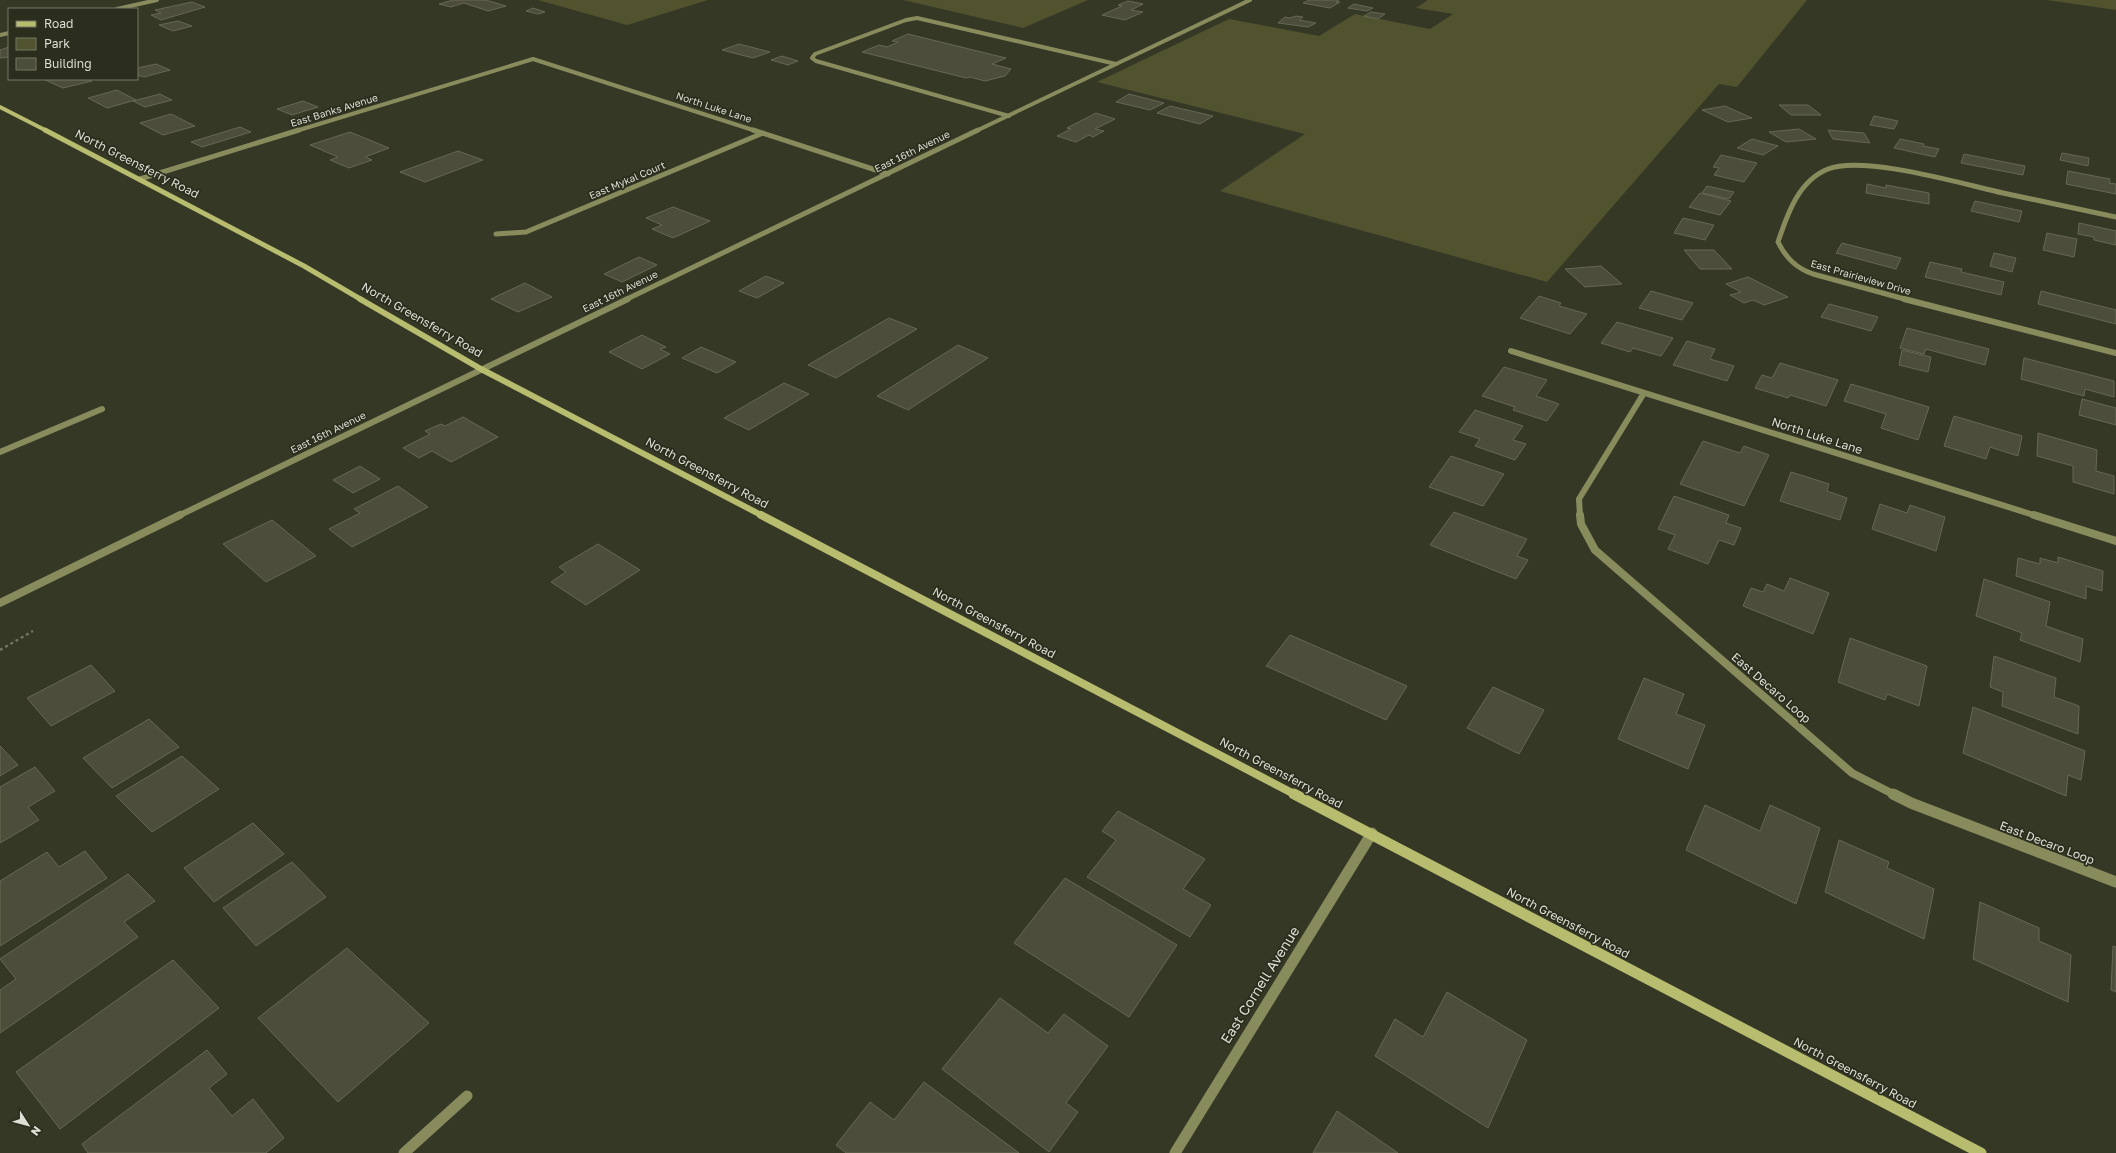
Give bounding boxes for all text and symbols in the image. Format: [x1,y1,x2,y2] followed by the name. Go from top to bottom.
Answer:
[8,8,138,80] legend
[44,16,73,31] text: Road
[44,36,70,51] text: Park
[44,56,92,71] text: Building
[675,89,754,125] street label: North Luke Lane
[289,91,379,129] street label: East Banks Avenue
[73,126,202,201] street label: North Greensferry Road
[872,127,952,174] street label: East 16th Avenue
[587,159,667,201] street label: East Mykal Court
[1810,257,1913,297] street label: East Prairieview Drive
[580,267,660,314] street label: East 16th Avenue
[359,279,485,360] street label: North Greensferry Road
[288,408,368,455] street label: East 16th Avenue
[1770,414,1865,457] street label: North Luke Lane
[643,434,771,511] street label: North Greensferry Road
[930,584,1058,661] street label: North Greensferry Road
[1729,649,1814,726] street label: East Decaro Loop
[1217,734,1345,811] street label: North Greensferry Road
[1998,818,2097,867] street label: East Decaro Loop
[1504,884,1632,961] street label: North Greensferry Road
[1217,923,1303,1046] street label: East Cornell Avenue
[1791,1034,1919,1111] street label: North Greensferry Road
[8,1105,48,1145] north arrow
[29,1124,44,1138] text: N

